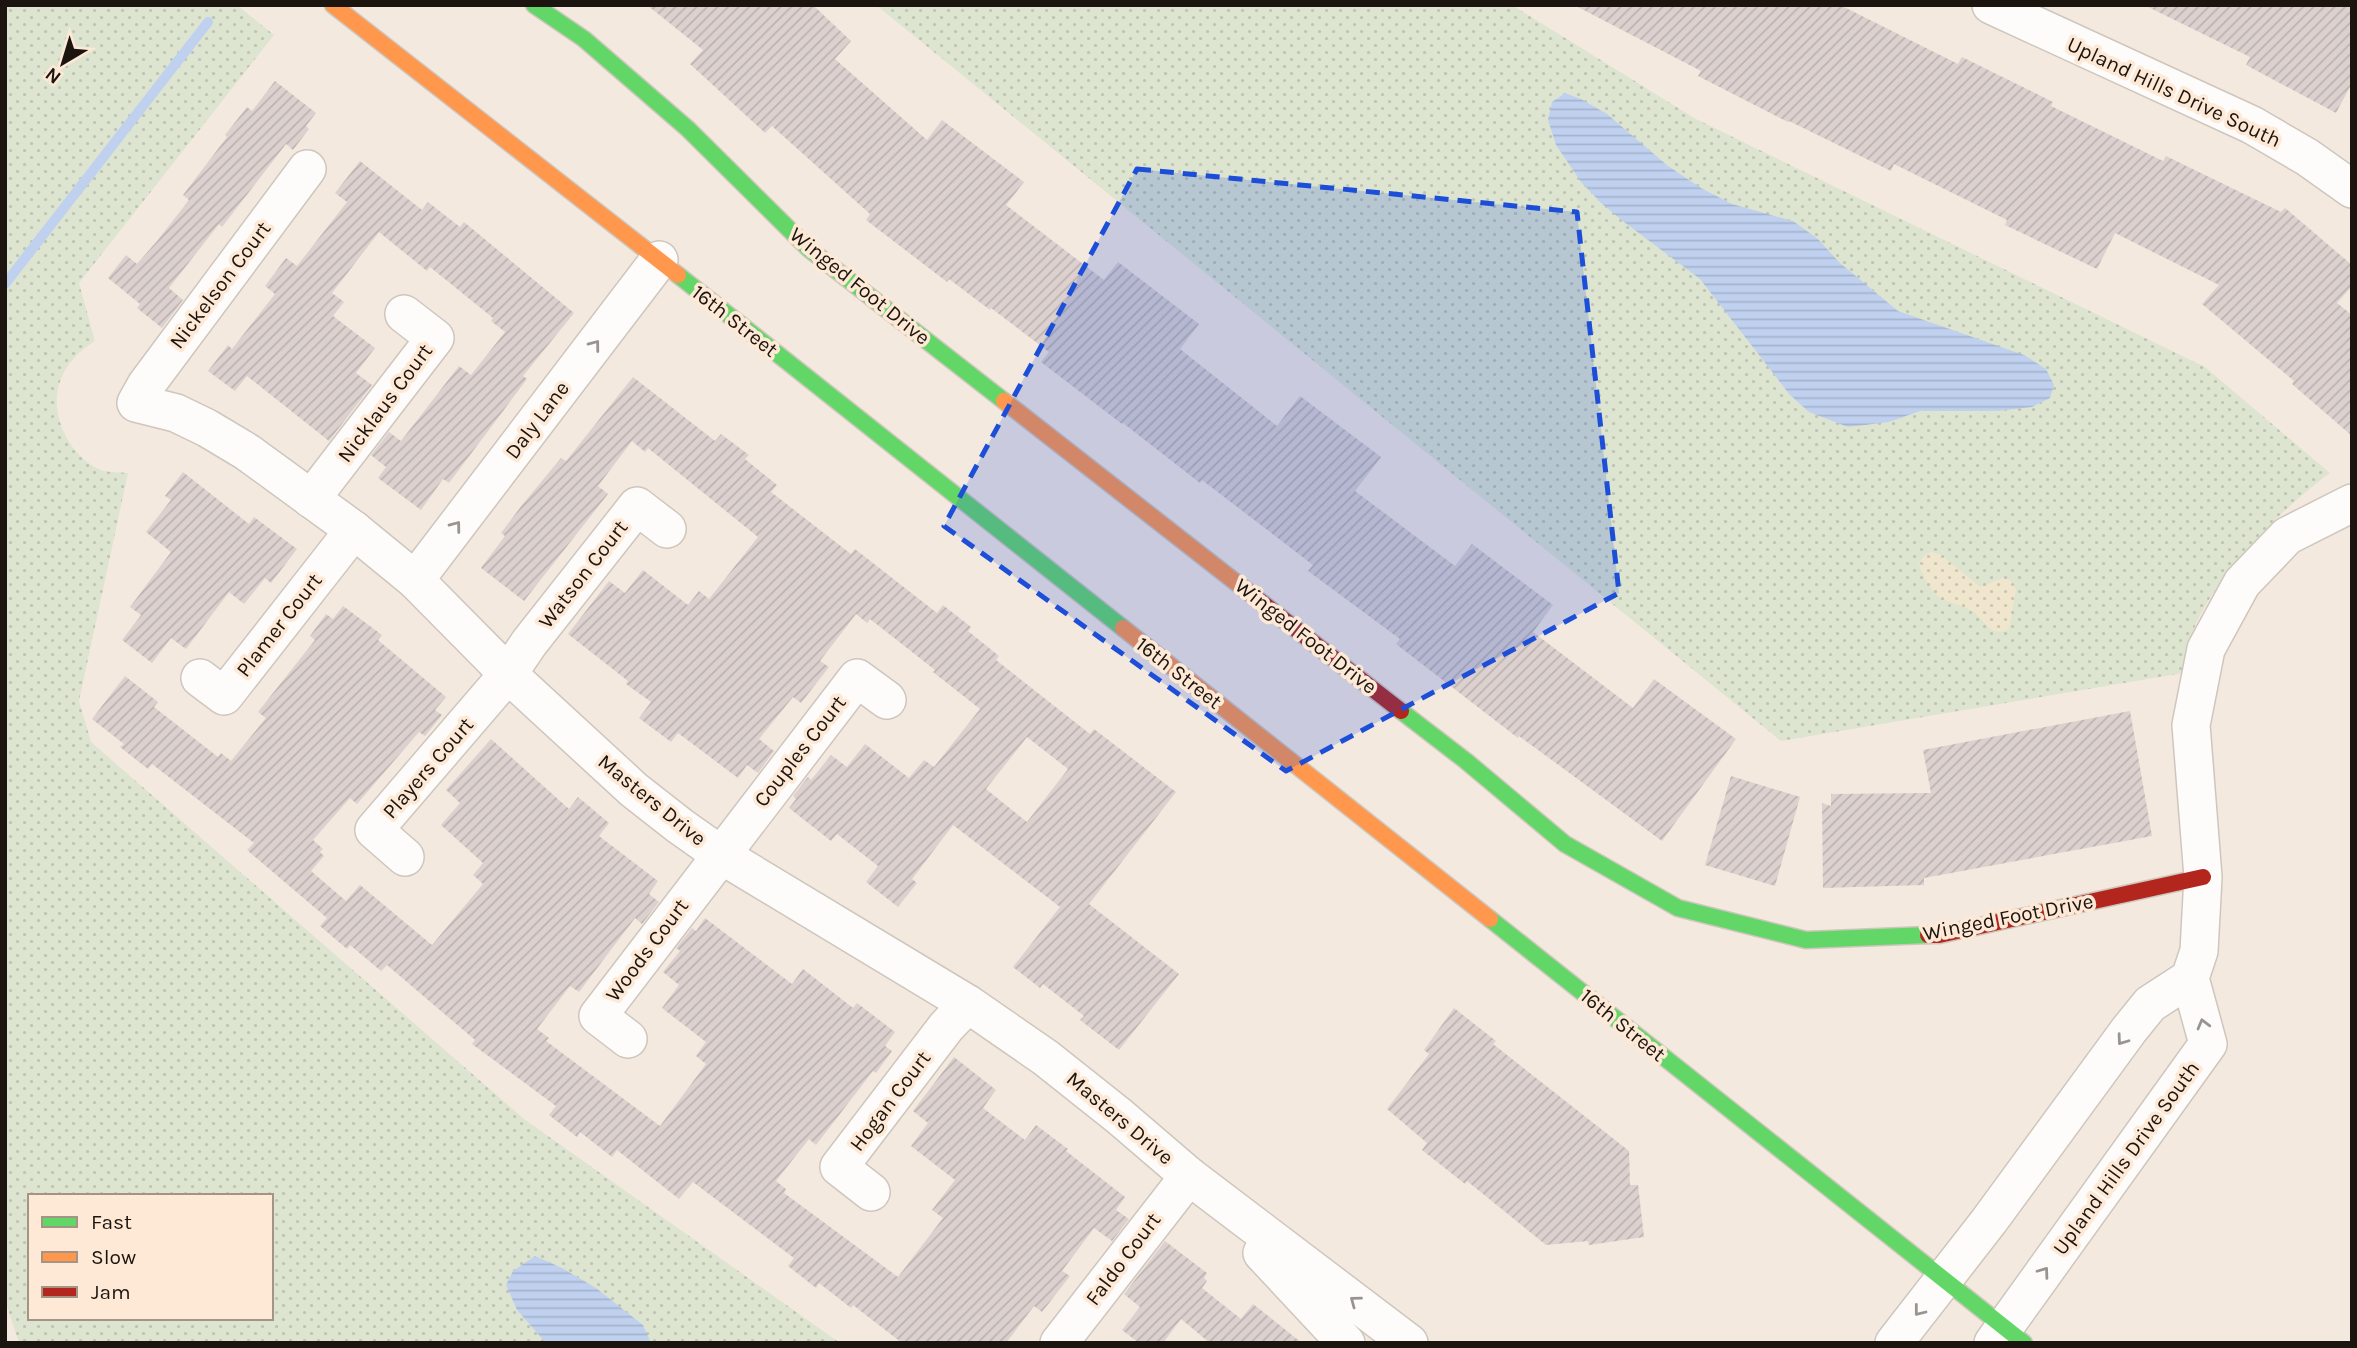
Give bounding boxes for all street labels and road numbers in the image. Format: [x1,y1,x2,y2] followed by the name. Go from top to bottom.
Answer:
[2063,32,2285,152] street label: Upland Hills Drive South
[164,217,276,353] street label: Nickelson Court
[785,222,935,350] street label: Winged Foot Drive
[687,280,783,362] street label: 16th Street
[333,339,437,467] street label: Nicklaus Court
[500,376,574,464] street label: Daly Lane
[533,515,633,633] street label: Watson Court
[231,568,327,681] street label: Plamer Court
[1230,573,1382,699] street label: Winged Foot Drive
[1131,632,1227,714] street label: 16th Street
[749,691,851,811] street label: Couples Court
[378,713,478,823] street label: Players Court
[593,749,711,851] street label: Masters Drive
[1921,889,2095,945] street label: Winged Foot Drive
[601,894,693,1006] street label: Woods Court
[1576,984,1670,1067] street label: 16th Street
[845,1046,935,1156] street label: Hogan Court
[2048,1057,2204,1259] street label: Upland Hills Drive South
[1062,1066,1178,1170] street label: Masters Drive
[1080,1208,1166,1310] street label: Faldo Court

